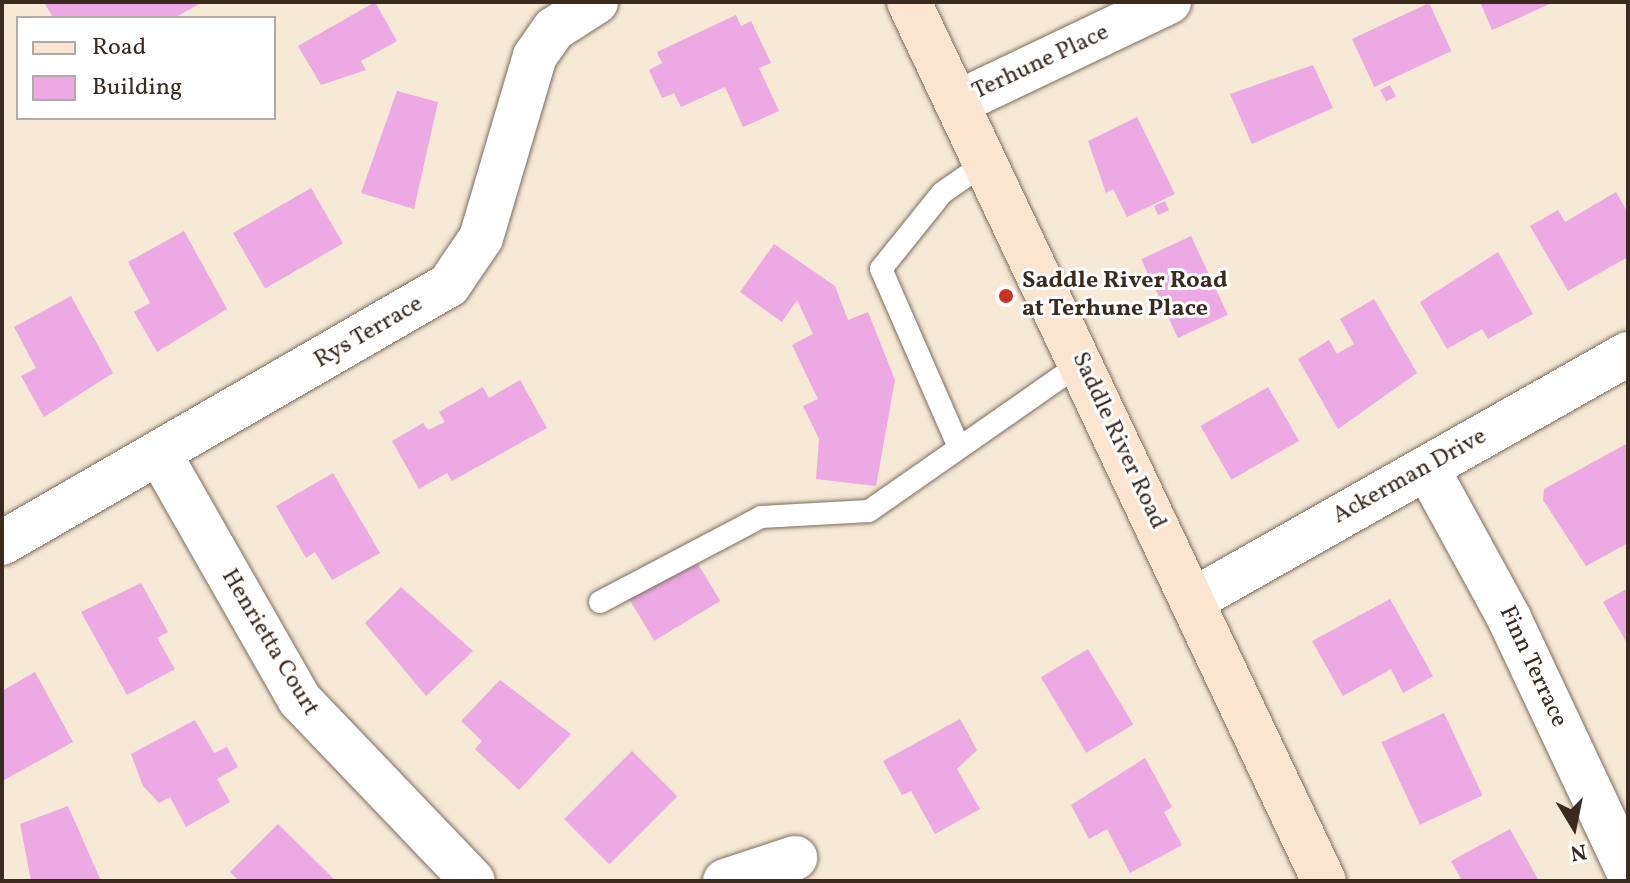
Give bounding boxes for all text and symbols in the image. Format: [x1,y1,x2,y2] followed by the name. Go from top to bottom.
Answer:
[16,16,276,120] legend
[968,19,1114,107] street label: Terhune Place
[92,31,146,65] text: Road
[92,71,182,105] text: Building
[1022,268,1228,324] place label: Saddle River Road at Terhune Place
[997,287,1015,305] marker: Saddle River Road at Terhune Place
[309,290,429,376] street label: Rys Terrace
[1064,348,1172,534] street label: Saddle River Road
[1328,423,1492,531] street label: Ackerman Drive
[214,564,324,722] street label: Henrietta Court
[1491,601,1573,733] street label: Finn Terrace
[1534,787,1614,867] north arrow
[1568,834,1589,868] text: N

